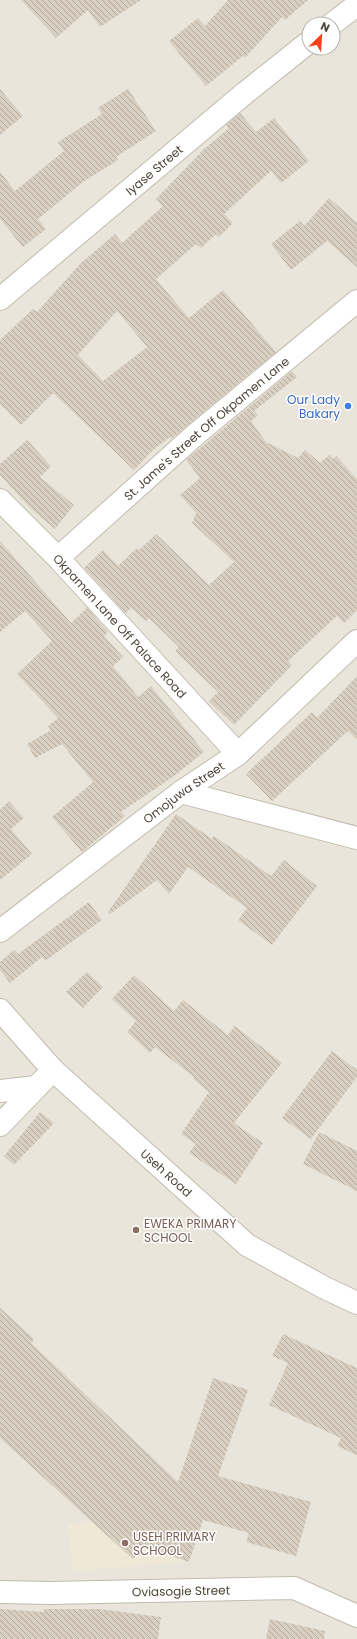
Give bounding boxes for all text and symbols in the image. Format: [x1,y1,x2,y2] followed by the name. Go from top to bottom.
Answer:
[301,16,341,56] north arrow
[318,18,332,36] text: N
[122,141,186,199] street label: Iyase Street
[120,352,292,504] street label: St. Jame's Street Off Okpamen Lane
[287,391,340,422] place label: Our Lady Bakary
[343,401,353,411] marker: Our Lady Bakary
[50,550,191,702] street label: Okpamen Lane Off Palace Road
[139,757,227,827] street label: Omojuwa Street
[137,1145,196,1200] street label: Useh Road
[144,1215,236,1246] place label: EWEKA PRIMARY SCHOOL
[131,1225,141,1235] marker: EWEKA PRIMARY SCHOOL
[133,1528,216,1559] place label: USEH PRIMARY SCHOOL
[120,1538,130,1548] marker: USEH PRIMARY SCHOOL
[132,1581,230,1600] street label: Oviasogie Street

